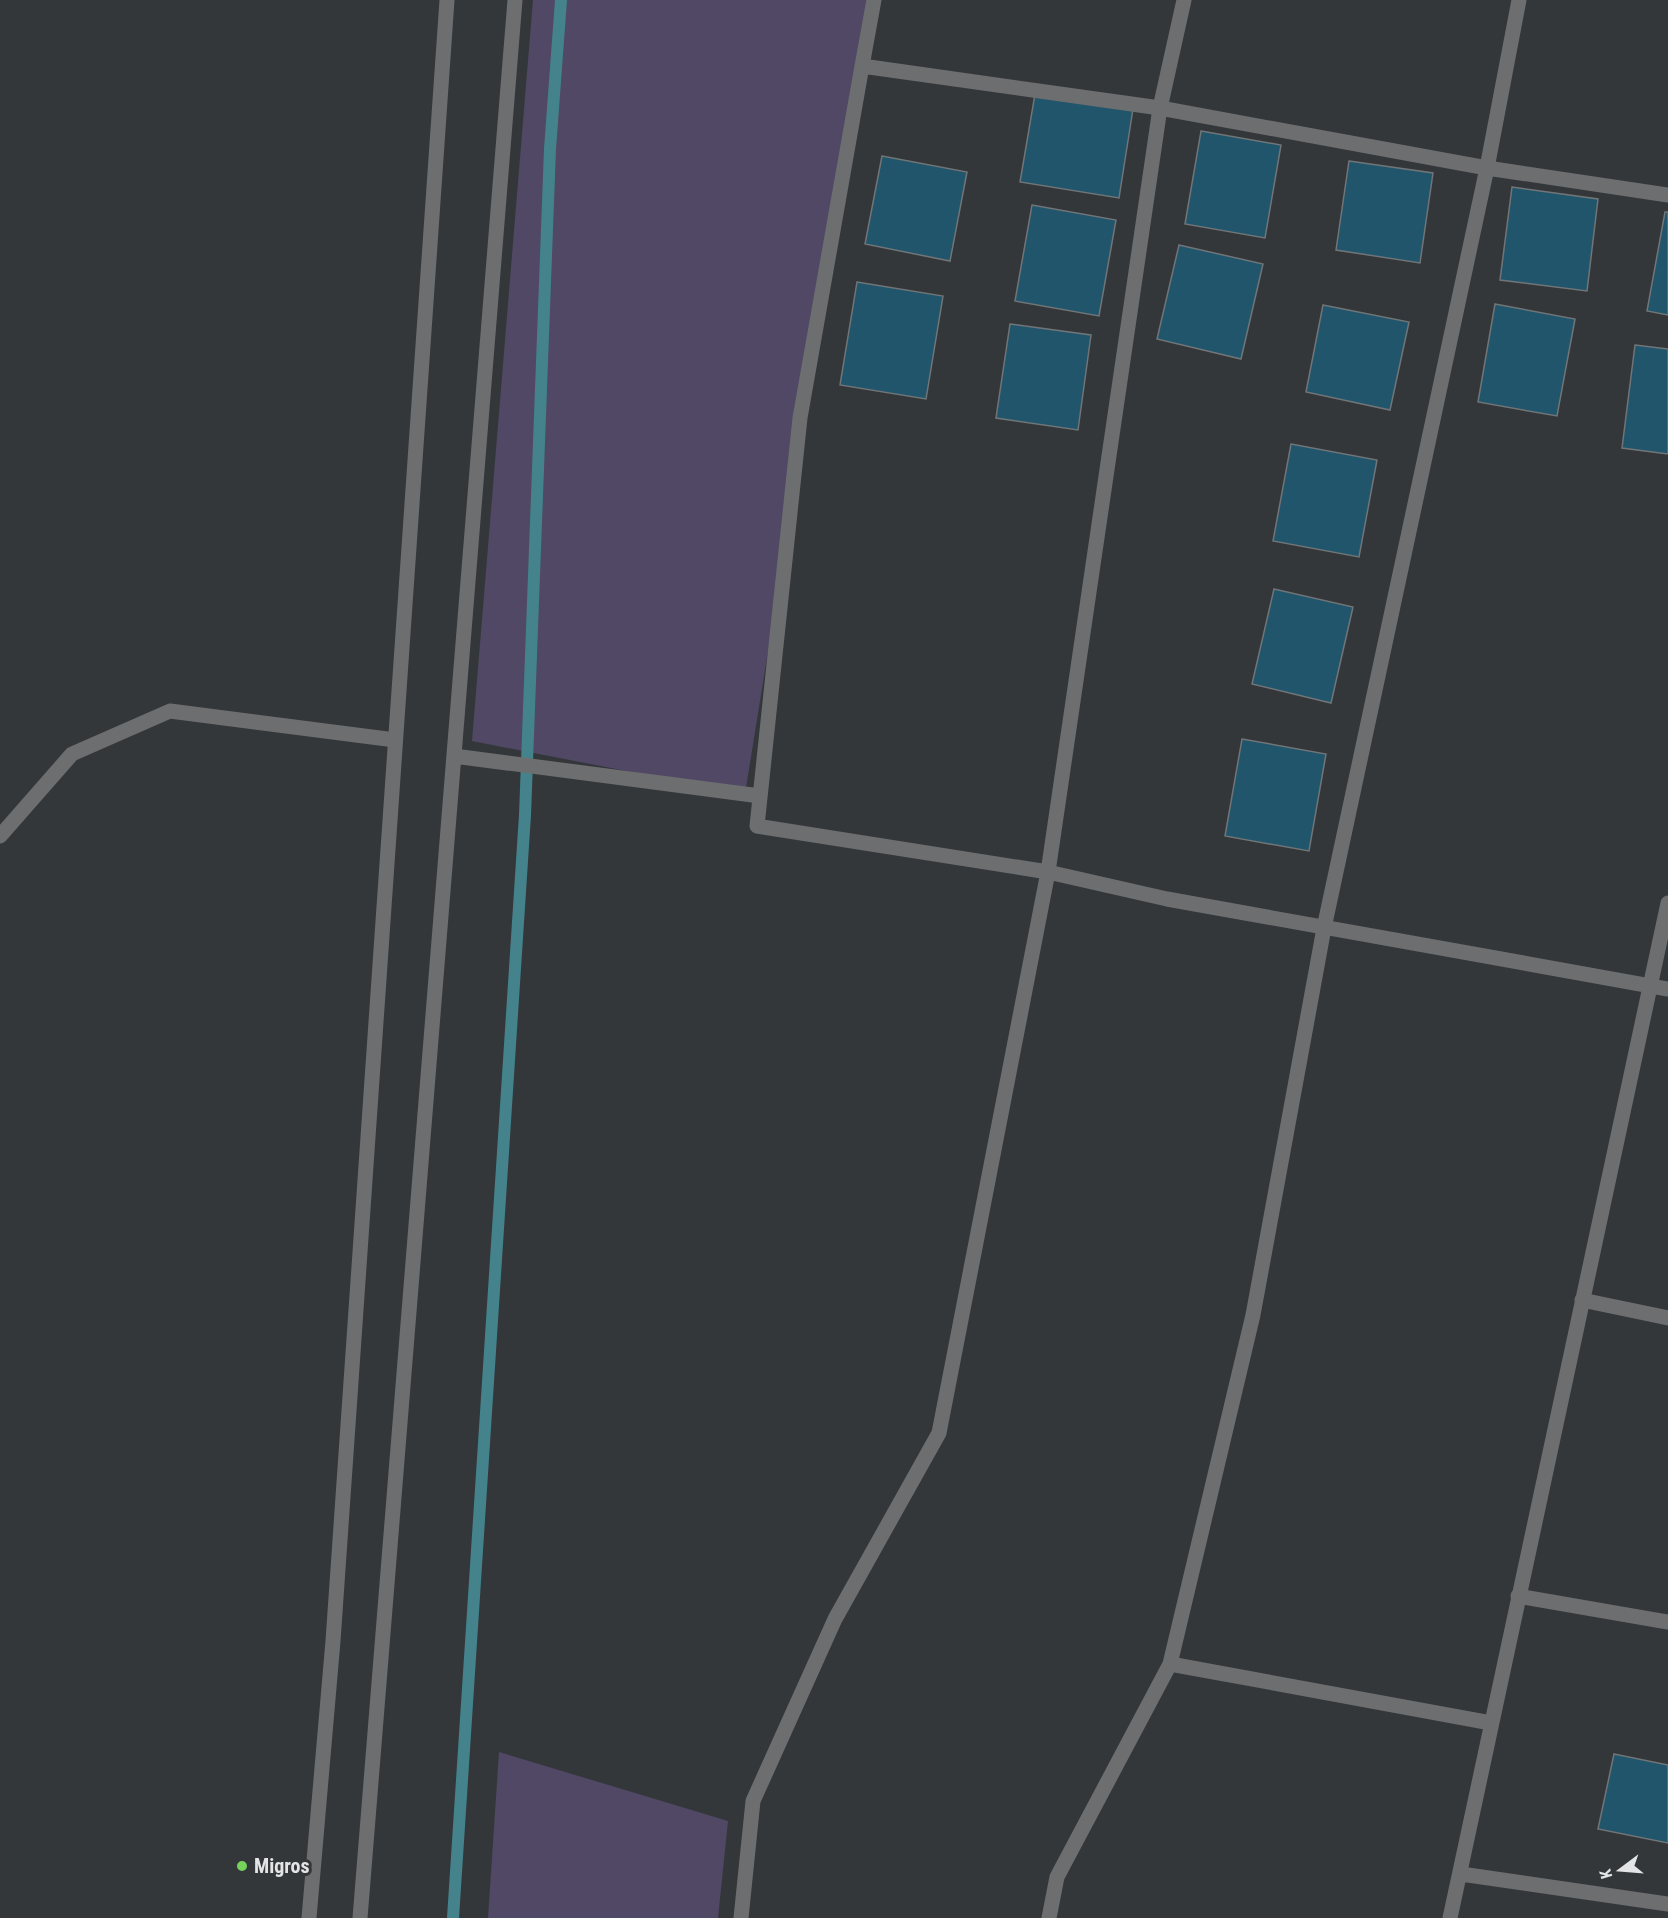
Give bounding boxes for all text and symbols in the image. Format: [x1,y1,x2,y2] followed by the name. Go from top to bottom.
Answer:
[1590,1840,1650,1900] north arrow
[254,1854,310,1878] place label: Migros
[235,1859,249,1873] marker: Migros
[1596,1867,1616,1881] text: K

